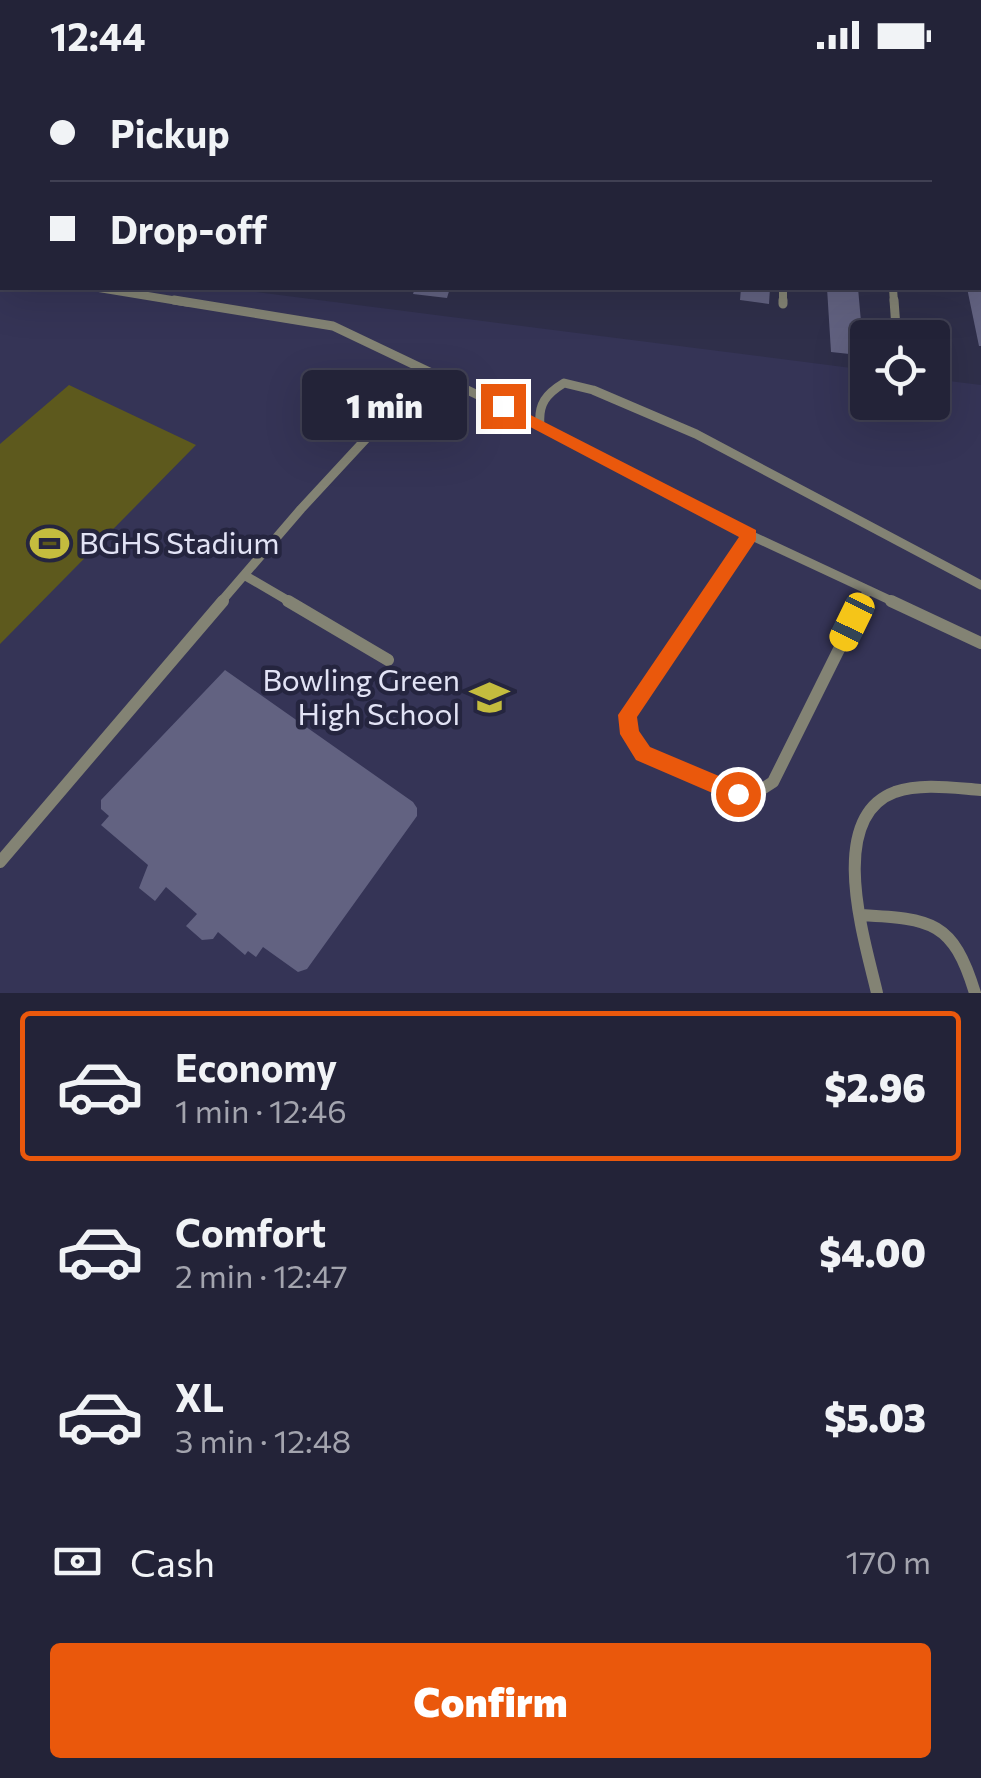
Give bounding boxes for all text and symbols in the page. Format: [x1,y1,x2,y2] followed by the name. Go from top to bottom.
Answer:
[50,12,146,59] text: 12:44
[110,109,230,156] text: Pickup
[110,205,267,252] text: Drop-off
[850,320,950,420] map controls
[850,320,950,420] button: locate
[303,371,468,441] callout: 1 min
[481,384,526,429] route end
[346,385,423,425] text: 1 min
[28,523,70,565] sports icon: BGHS Stadium
[79,523,279,560] place label: BGHS Stadium
[825,588,879,656] car
[262,660,460,731] place label: Bowling Green High School
[469,677,511,719] school or university icon: Bowling Green High School
[716,772,761,817] route start
[55,1041,145,1131] icon: car
[175,1043,337,1090] text: Economy
[824,1063,926,1110] text: $2.96
[175,1090,347,1130] text: 1 min · 12:46
[55,1206,145,1296] icon: car
[175,1208,326,1255] text: Comfort
[819,1228,926,1275] text: $4.00
[175,1255,348,1295] text: 2 min · 12:47
[55,1371,145,1461] icon: car
[175,1373,224,1420] text: XL
[824,1393,926,1440] text: $5.03
[175,1420,351,1460] text: 3 min · 12:48
[50,1534,105,1589] icon: cash
[130,1538,215,1585] text: Cash
[846,1541,931,1581] text: 170 m
[50,1643,931,1758] button: Confirm

